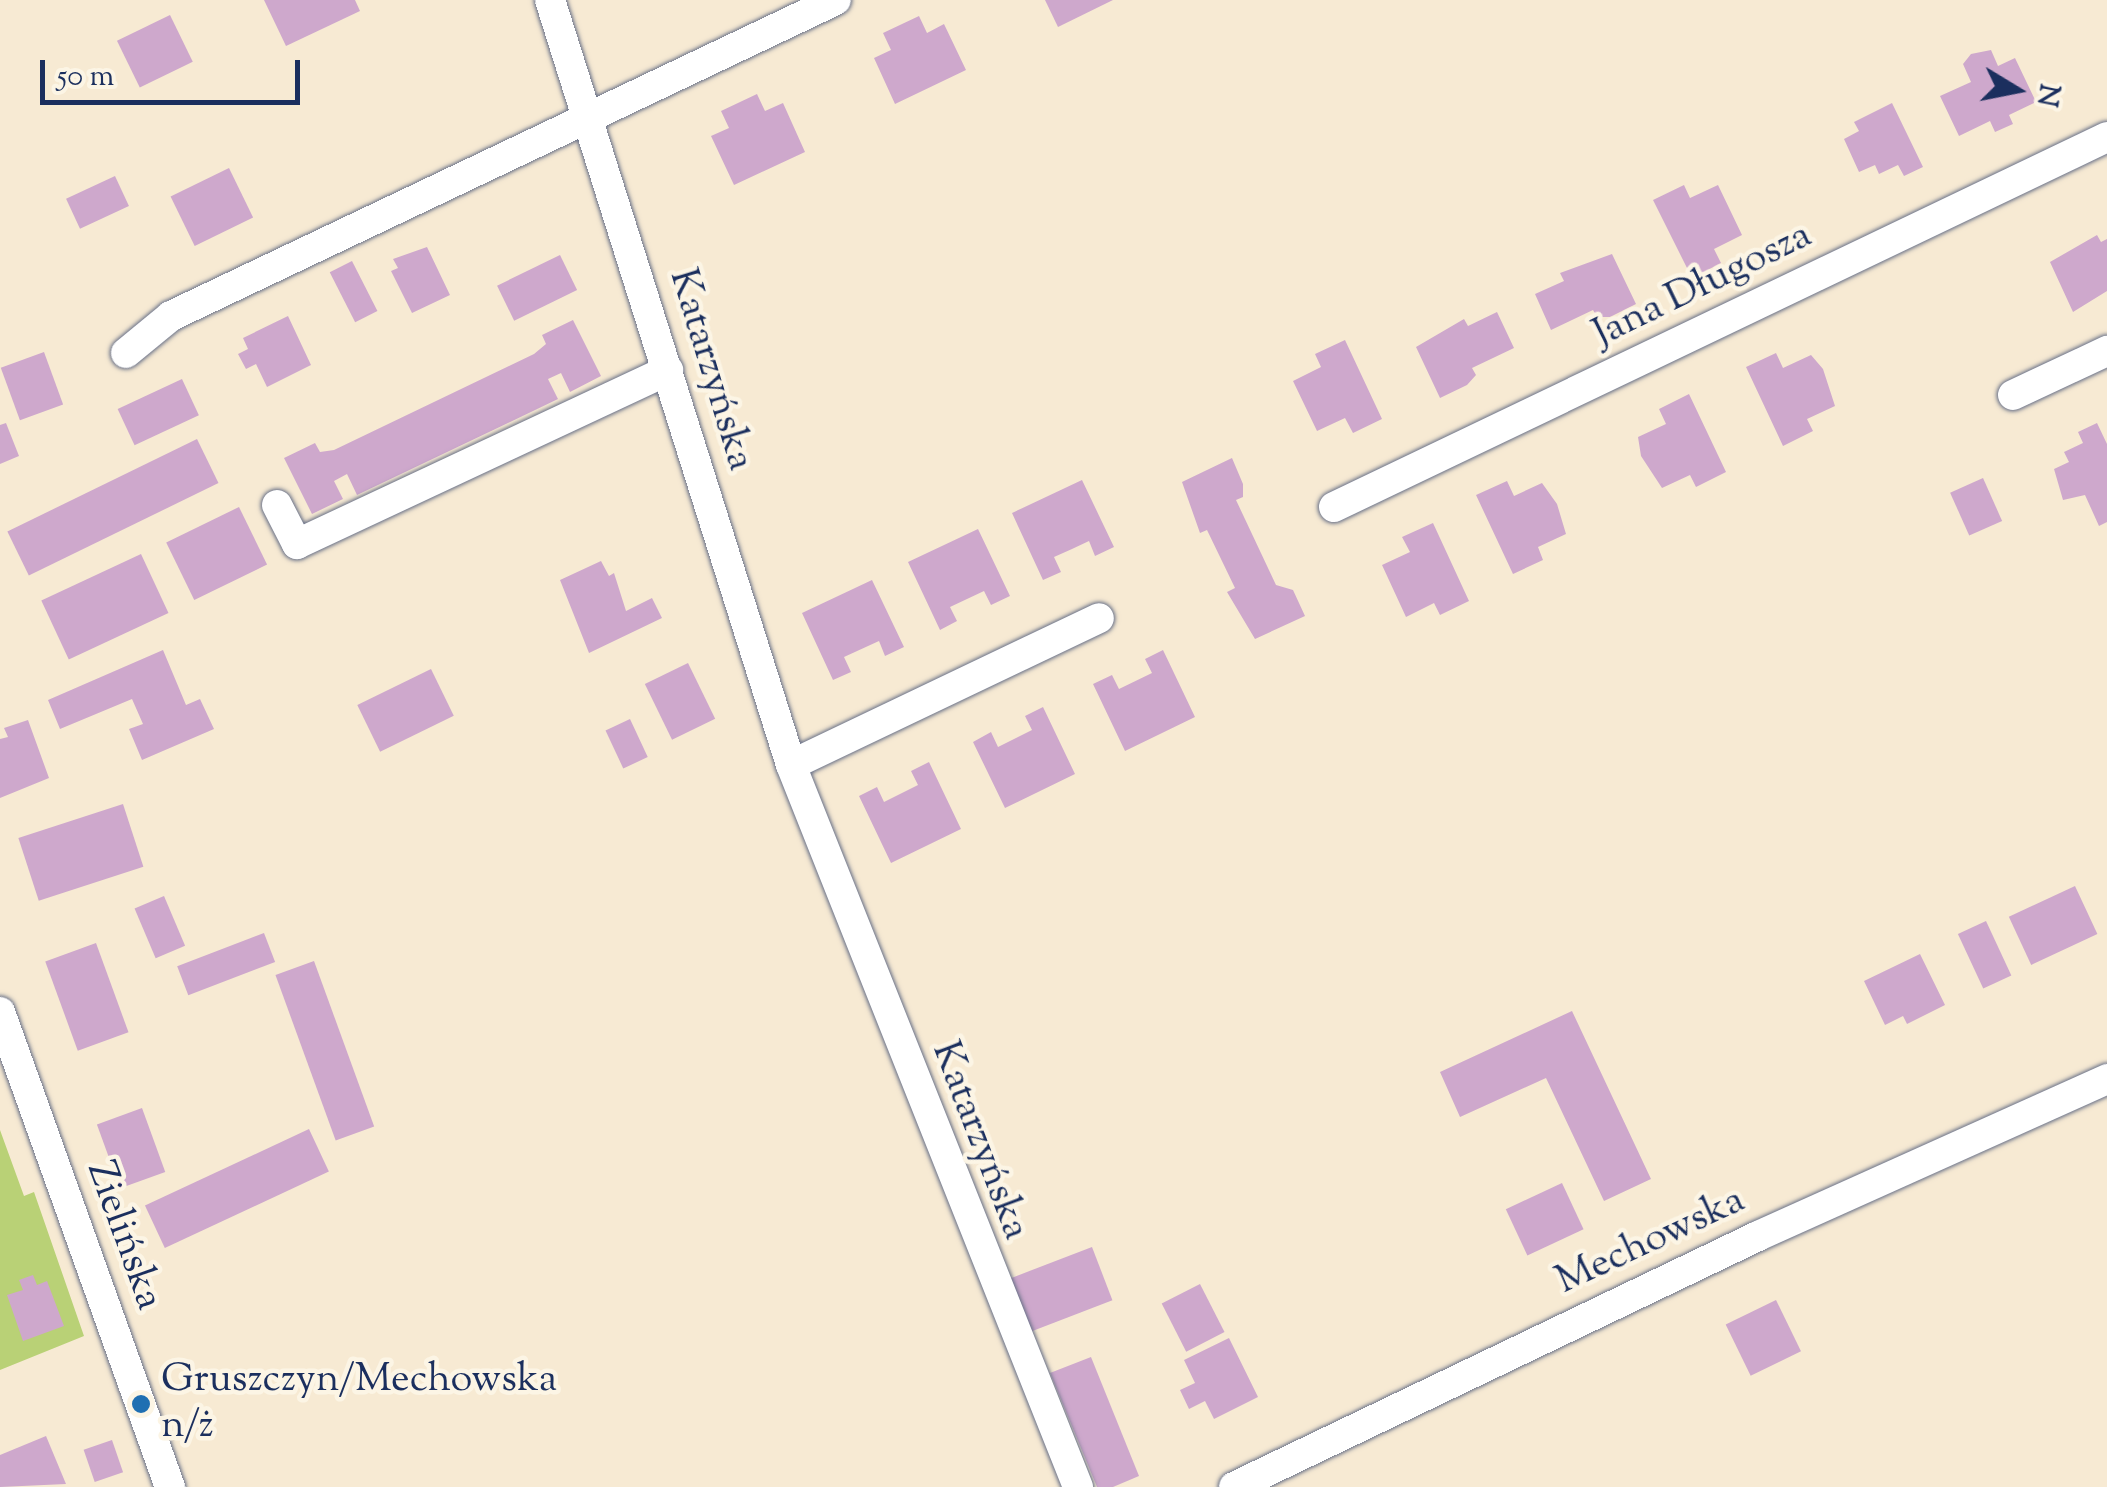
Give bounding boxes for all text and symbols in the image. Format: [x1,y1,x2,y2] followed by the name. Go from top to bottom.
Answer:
[45,40,305,102] scale bar
[1967,40,2067,140] north arrow
[57,56,114,99] text: 50 m
[2025,81,2068,110] text: N
[1586,212,1820,360] street label: Jana Długosza
[657,263,763,477] street label: Katarzyńska
[919,1035,1039,1247] street label: Katarzyńska
[74,1155,172,1317] street label: Zielińska
[1549,1177,1753,1307] street label: Mechowska
[161,1357,557,1451] place label: Gruszczyn/Mechowska n/ż
[130,1393,152,1415] marker: Gruszczyn/Mechowska n/ż

